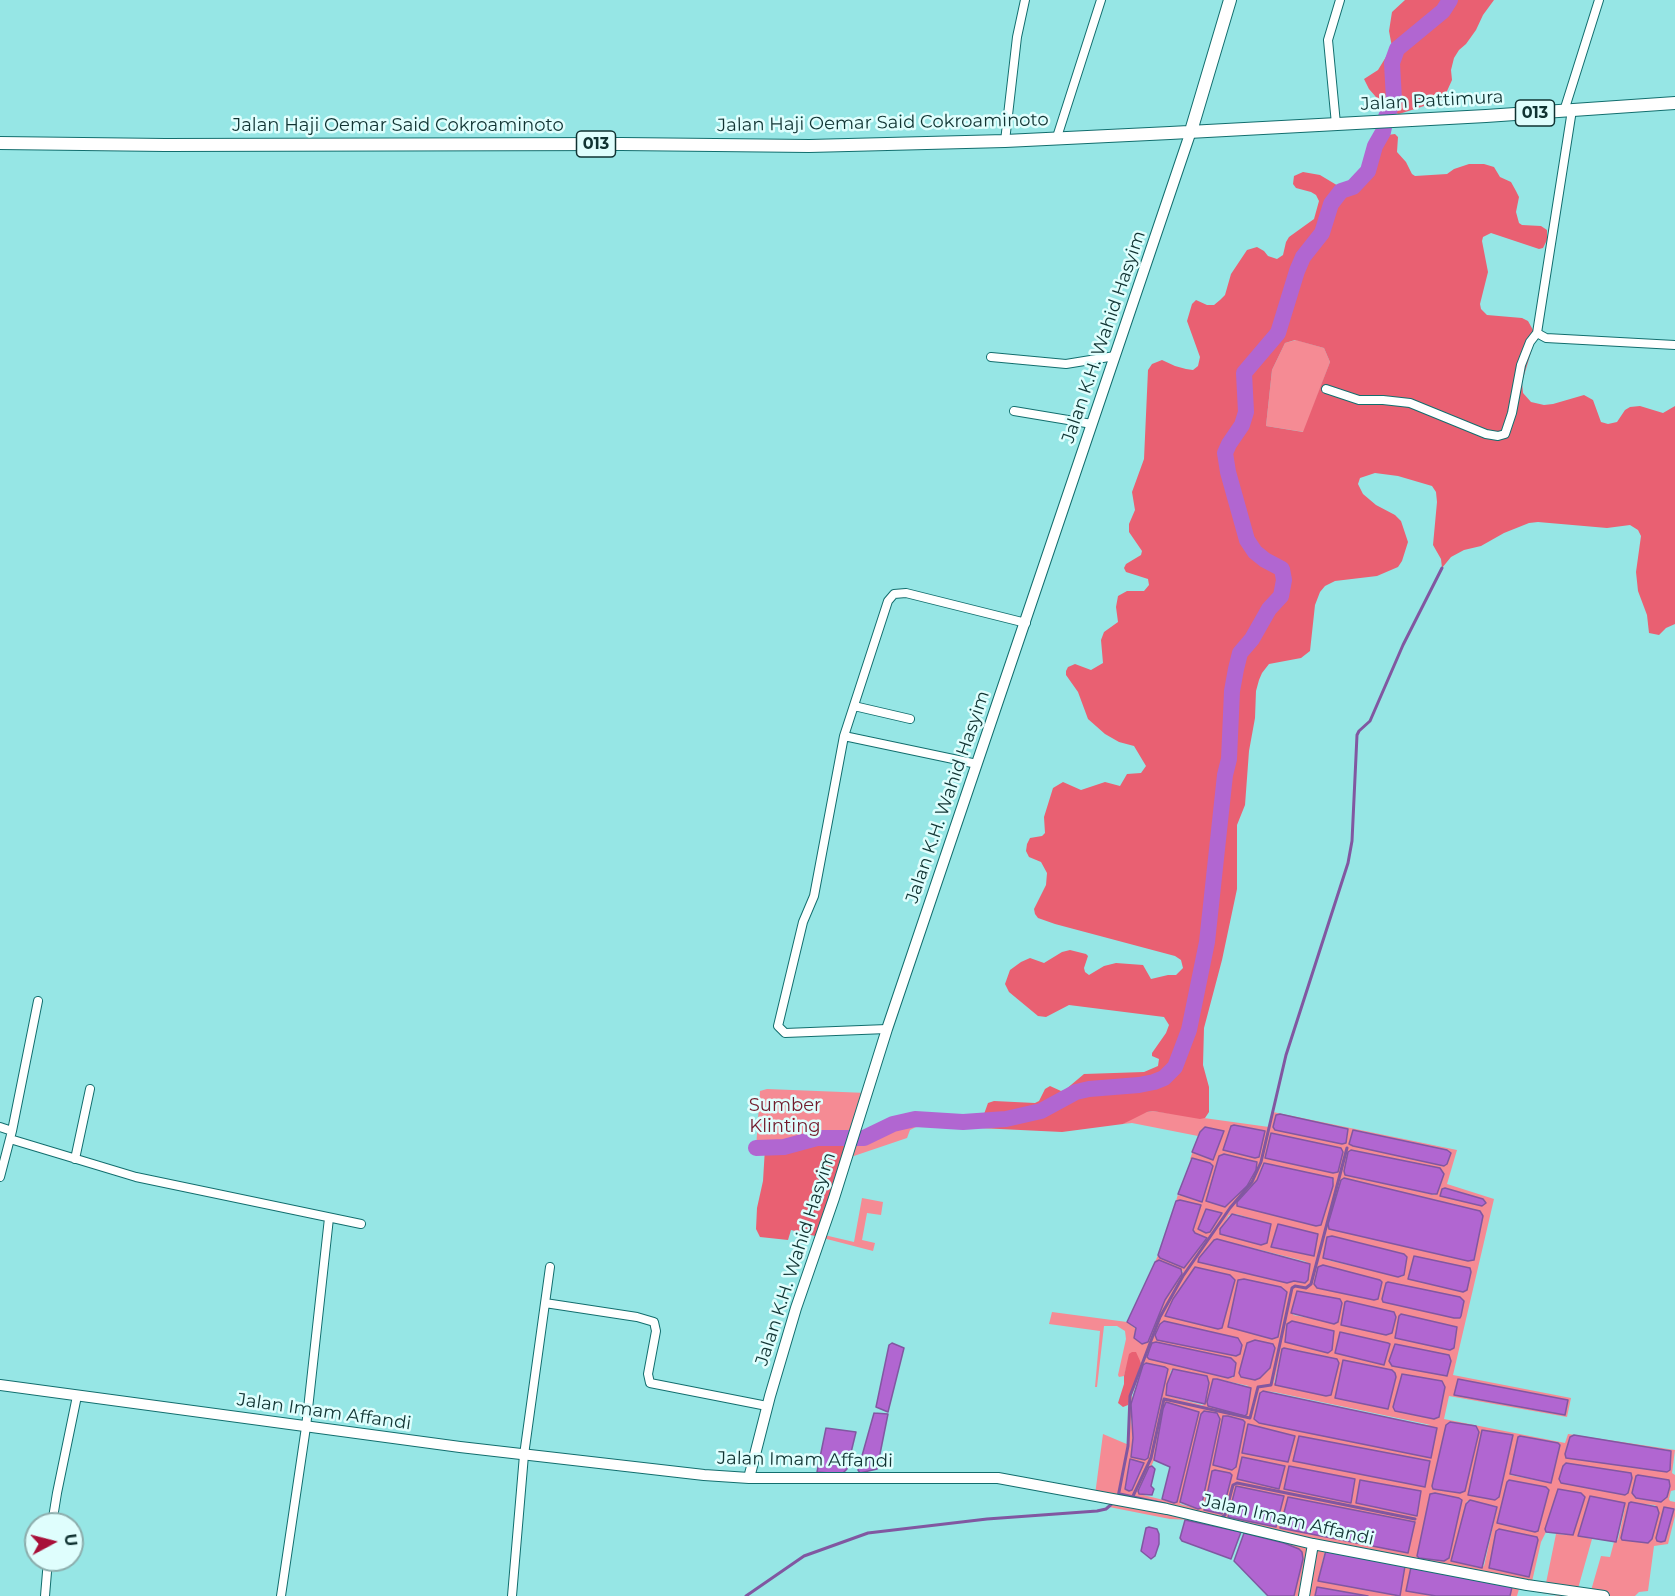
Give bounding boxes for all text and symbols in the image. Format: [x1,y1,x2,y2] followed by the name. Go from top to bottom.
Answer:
[1360,86,1504,116] street label: Jalan Pattimura
[1516,100,1555,126] road number: 013
[717,109,1049,137] street label: Jalan Haji Oemar Said Cokroaminoto
[232,115,564,137] street label: Jalan Haji Oemar Said Cokroaminoto
[576,131,616,157] road number: 013
[1057,228,1151,446] street label: Jalan K.H. Wahid Hasyim
[901,688,995,906] street label: Jalan K.H. Wahid Hasyim
[749,1095,821,1138] park label: Sumber Klinting
[751,1150,841,1368] street label: Jalan K.H. Wahid Hasyim
[235,1389,413,1435] street label: Jalan Imam Affandi
[717,1448,893,1472] street label: Jalan Imam Affandi
[1200,1490,1376,1550] street label: Jalan Imam Affandi
[24,1512,84,1572] north arrow
[60,1533,81,1547] text: U

